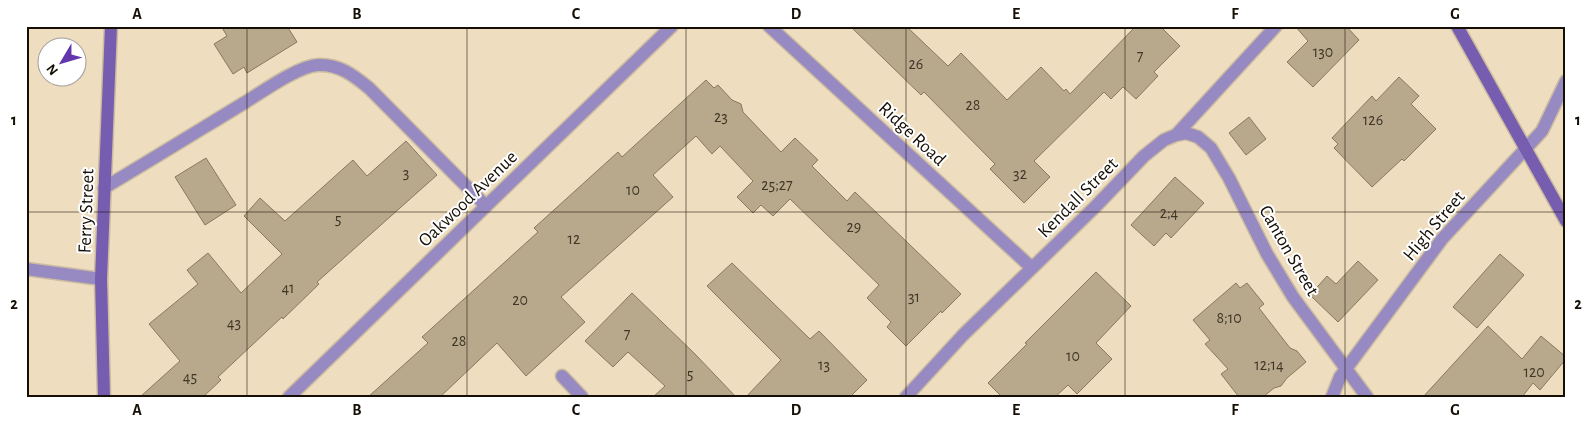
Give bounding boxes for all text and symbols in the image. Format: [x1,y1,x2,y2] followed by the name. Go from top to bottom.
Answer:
[132,6,142,22] text: A
[352,6,362,22] text: B
[572,6,581,22] text: C
[791,6,802,22] text: D
[1012,6,1020,22] text: E
[1231,6,1239,22] text: F
[1450,6,1460,22] text: G
[38,38,88,88] north arrow
[1313,44,1333,60] house number: 130
[1137,48,1144,64] house number: 7
[909,56,923,72] house number: 26
[44,61,61,78] text: N
[966,97,980,113] house number: 28
[875,99,949,170] street label: Ridge Road
[714,109,728,125] house number: 23
[11,112,17,128] text: 1
[1363,112,1383,128] house number: 126
[1575,112,1581,128] text: 1
[415,147,521,251] street label: Oakwood Avenue
[1034,154,1122,242] street label: Kendall Street
[403,165,409,181] house number: 3
[1013,166,1027,182] house number: 32
[76,168,97,254] street label: Ferry Street
[761,177,793,193] house number: 25;27
[626,182,640,198] house number: 10
[1400,187,1469,264] street label: High Street
[1255,202,1322,299] street label: Canton Street
[1160,205,1179,221] house number: 2;4
[335,211,341,227] house number: 5
[847,219,861,235] house number: 29
[568,231,580,247] house number: 12
[281,280,295,296] house number: 41
[908,289,920,305] house number: 31
[512,292,528,308] house number: 20
[10,296,18,312] text: 2
[1574,296,1582,312] text: 2
[1216,310,1242,326] house number: 8;10
[227,315,241,331] house number: 43
[624,326,631,342] house number: 7
[452,333,466,349] house number: 28
[1066,348,1080,364] house number: 10
[818,357,830,373] house number: 13
[1254,357,1284,373] house number: 12;14
[1523,364,1545,380] house number: 120
[687,366,693,382] house number: 5
[183,369,197,385] house number: 45
[132,402,142,418] text: A
[352,402,362,418] text: B
[572,402,581,418] text: C
[791,402,802,418] text: D
[1012,402,1020,418] text: E
[1231,402,1239,418] text: F
[1450,402,1460,418] text: G

